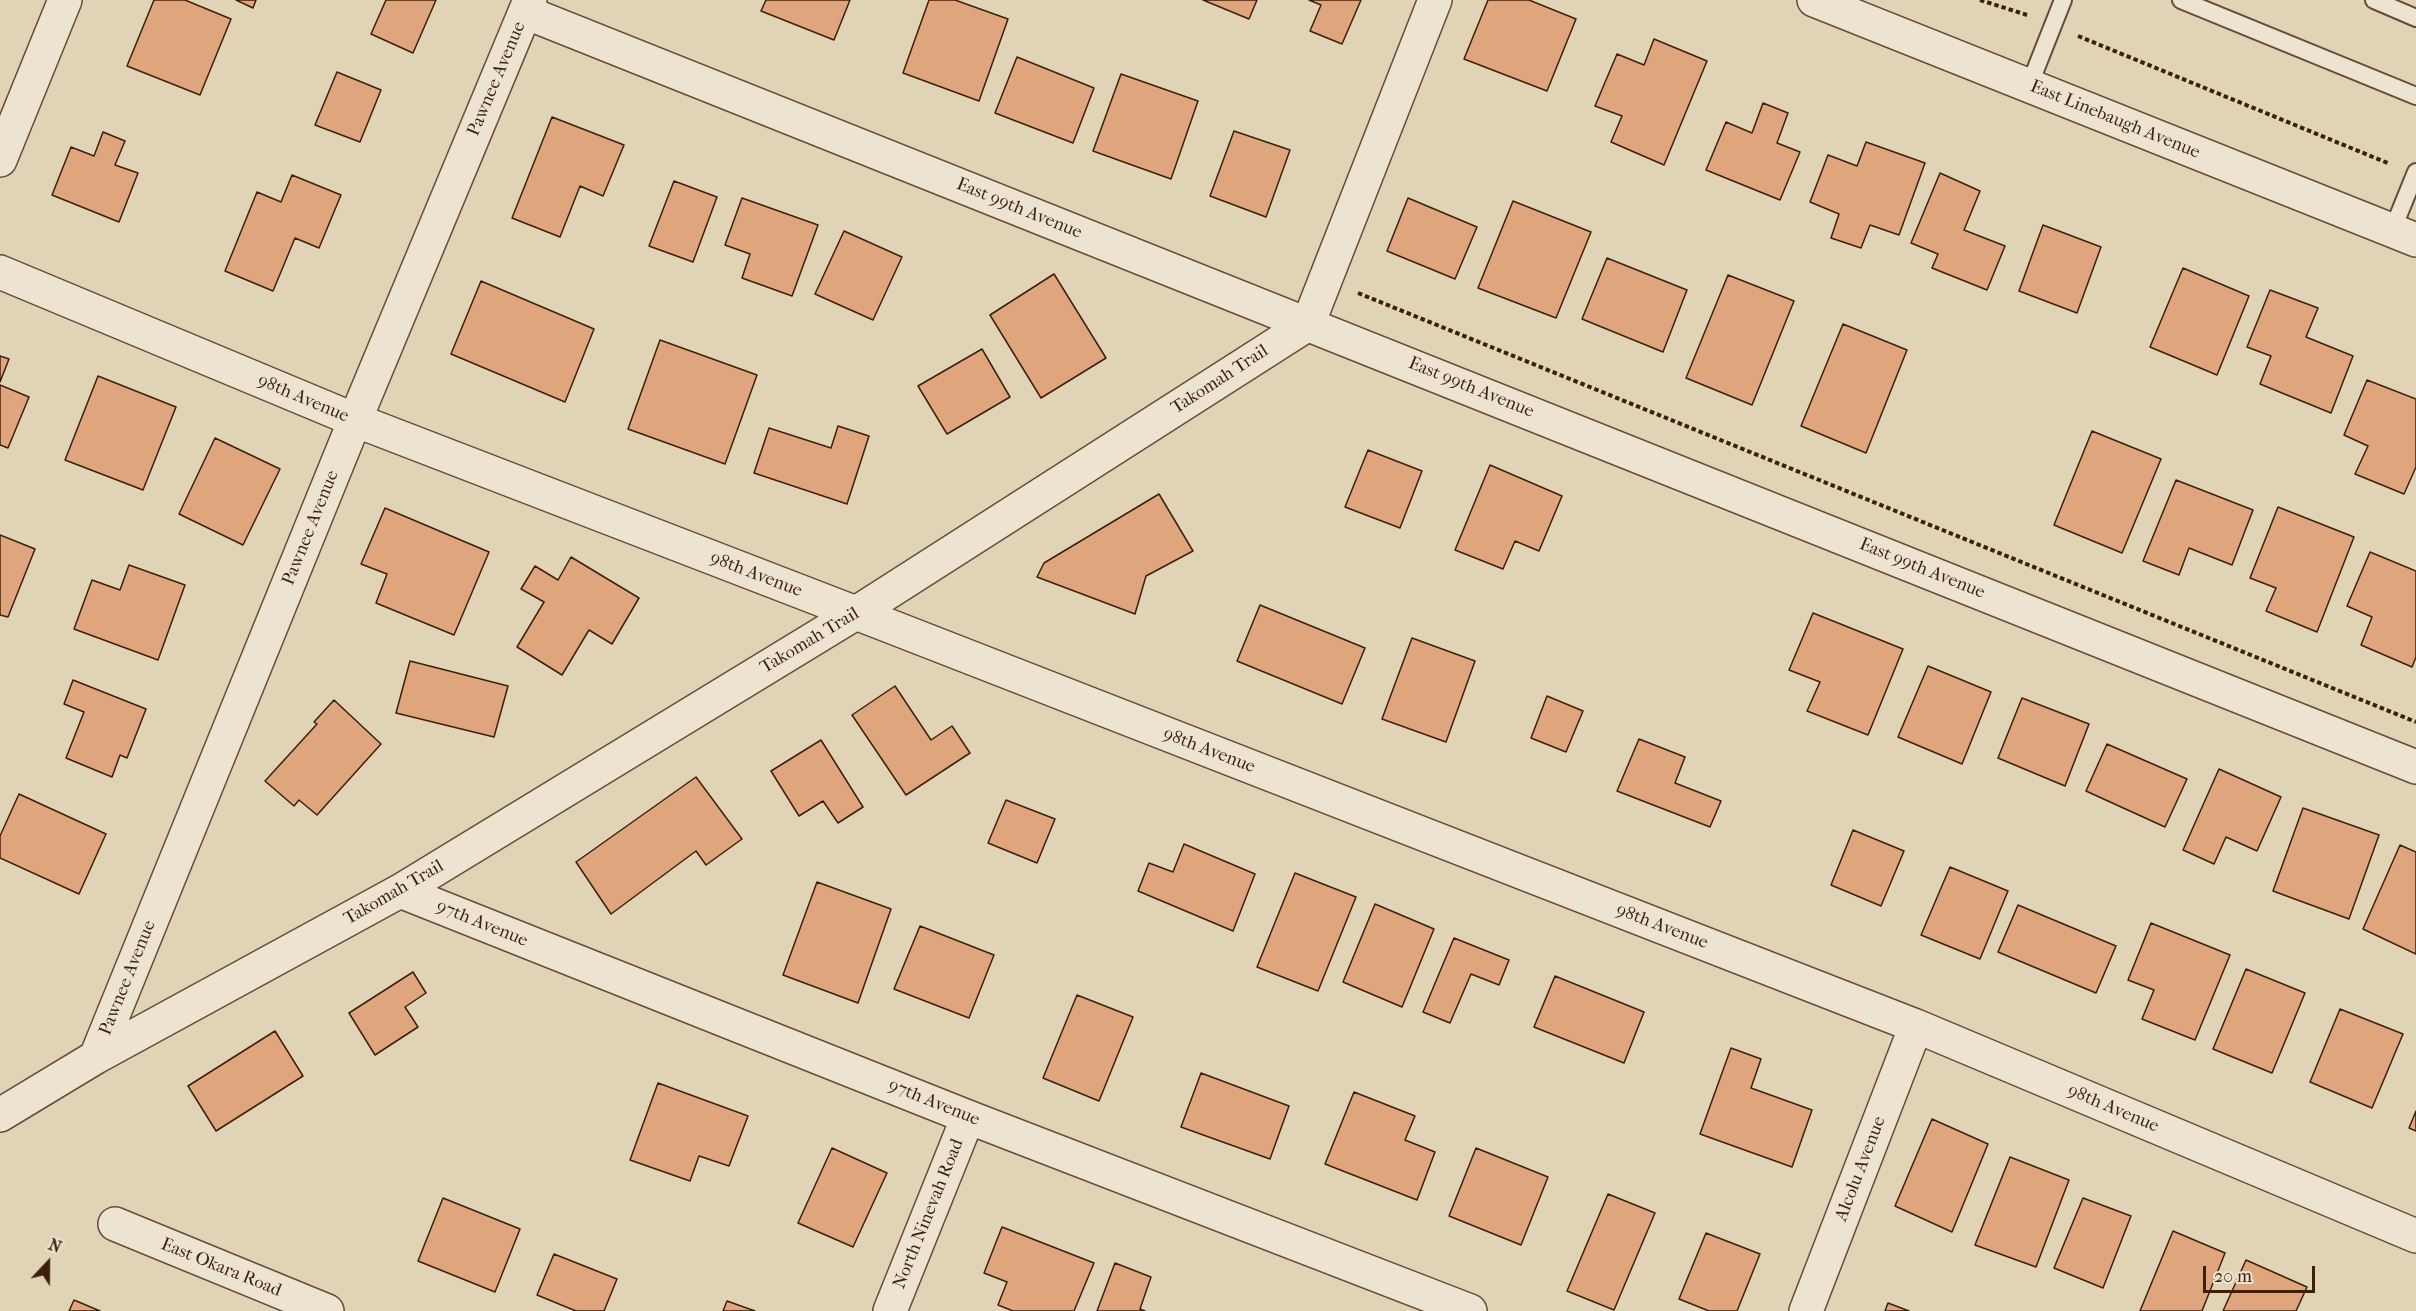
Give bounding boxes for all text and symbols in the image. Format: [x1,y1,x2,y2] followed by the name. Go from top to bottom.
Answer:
[463,19,531,139] street label: Pawnee Avenue
[2027,76,2203,164] street label: East Linebaugh Avenue
[953,174,1085,244] street label: East 99th Avenue
[1167,341,1273,419] street label: Takomah Trail
[1405,353,1537,423] street label: East 99th Avenue
[254,370,352,428] street label: 98th Avenue
[278,467,344,589] street label: Pawnee Avenue
[1856,534,1988,604] street label: East 99th Avenue
[707,548,805,602] street label: 98th Avenue
[757,603,863,679] street label: Takomah Trail
[1160,724,1258,778] street label: 98th Avenue
[340,856,448,930] street label: Takomah Trail
[433,896,531,952] street label: 97th Avenue
[1613,900,1711,954] street label: 98th Avenue
[95,917,161,1039] street label: Pawnee Avenue
[885,1075,983,1131] street label: 97th Avenue
[2064,1080,2162,1138] street label: 98th Avenue
[1831,1114,1891,1224] street label: Alcolu Avenue
[889,1136,969,1292] street label: North Ninevah Road
[18,1233,78,1293] north arrow
[158,1234,284,1302] street label: East Okara Road
[46,1235,64,1257] text: N
[2206,1254,2318,1292] scale bar
[2214,1266,2252,1287] text: 20 m

